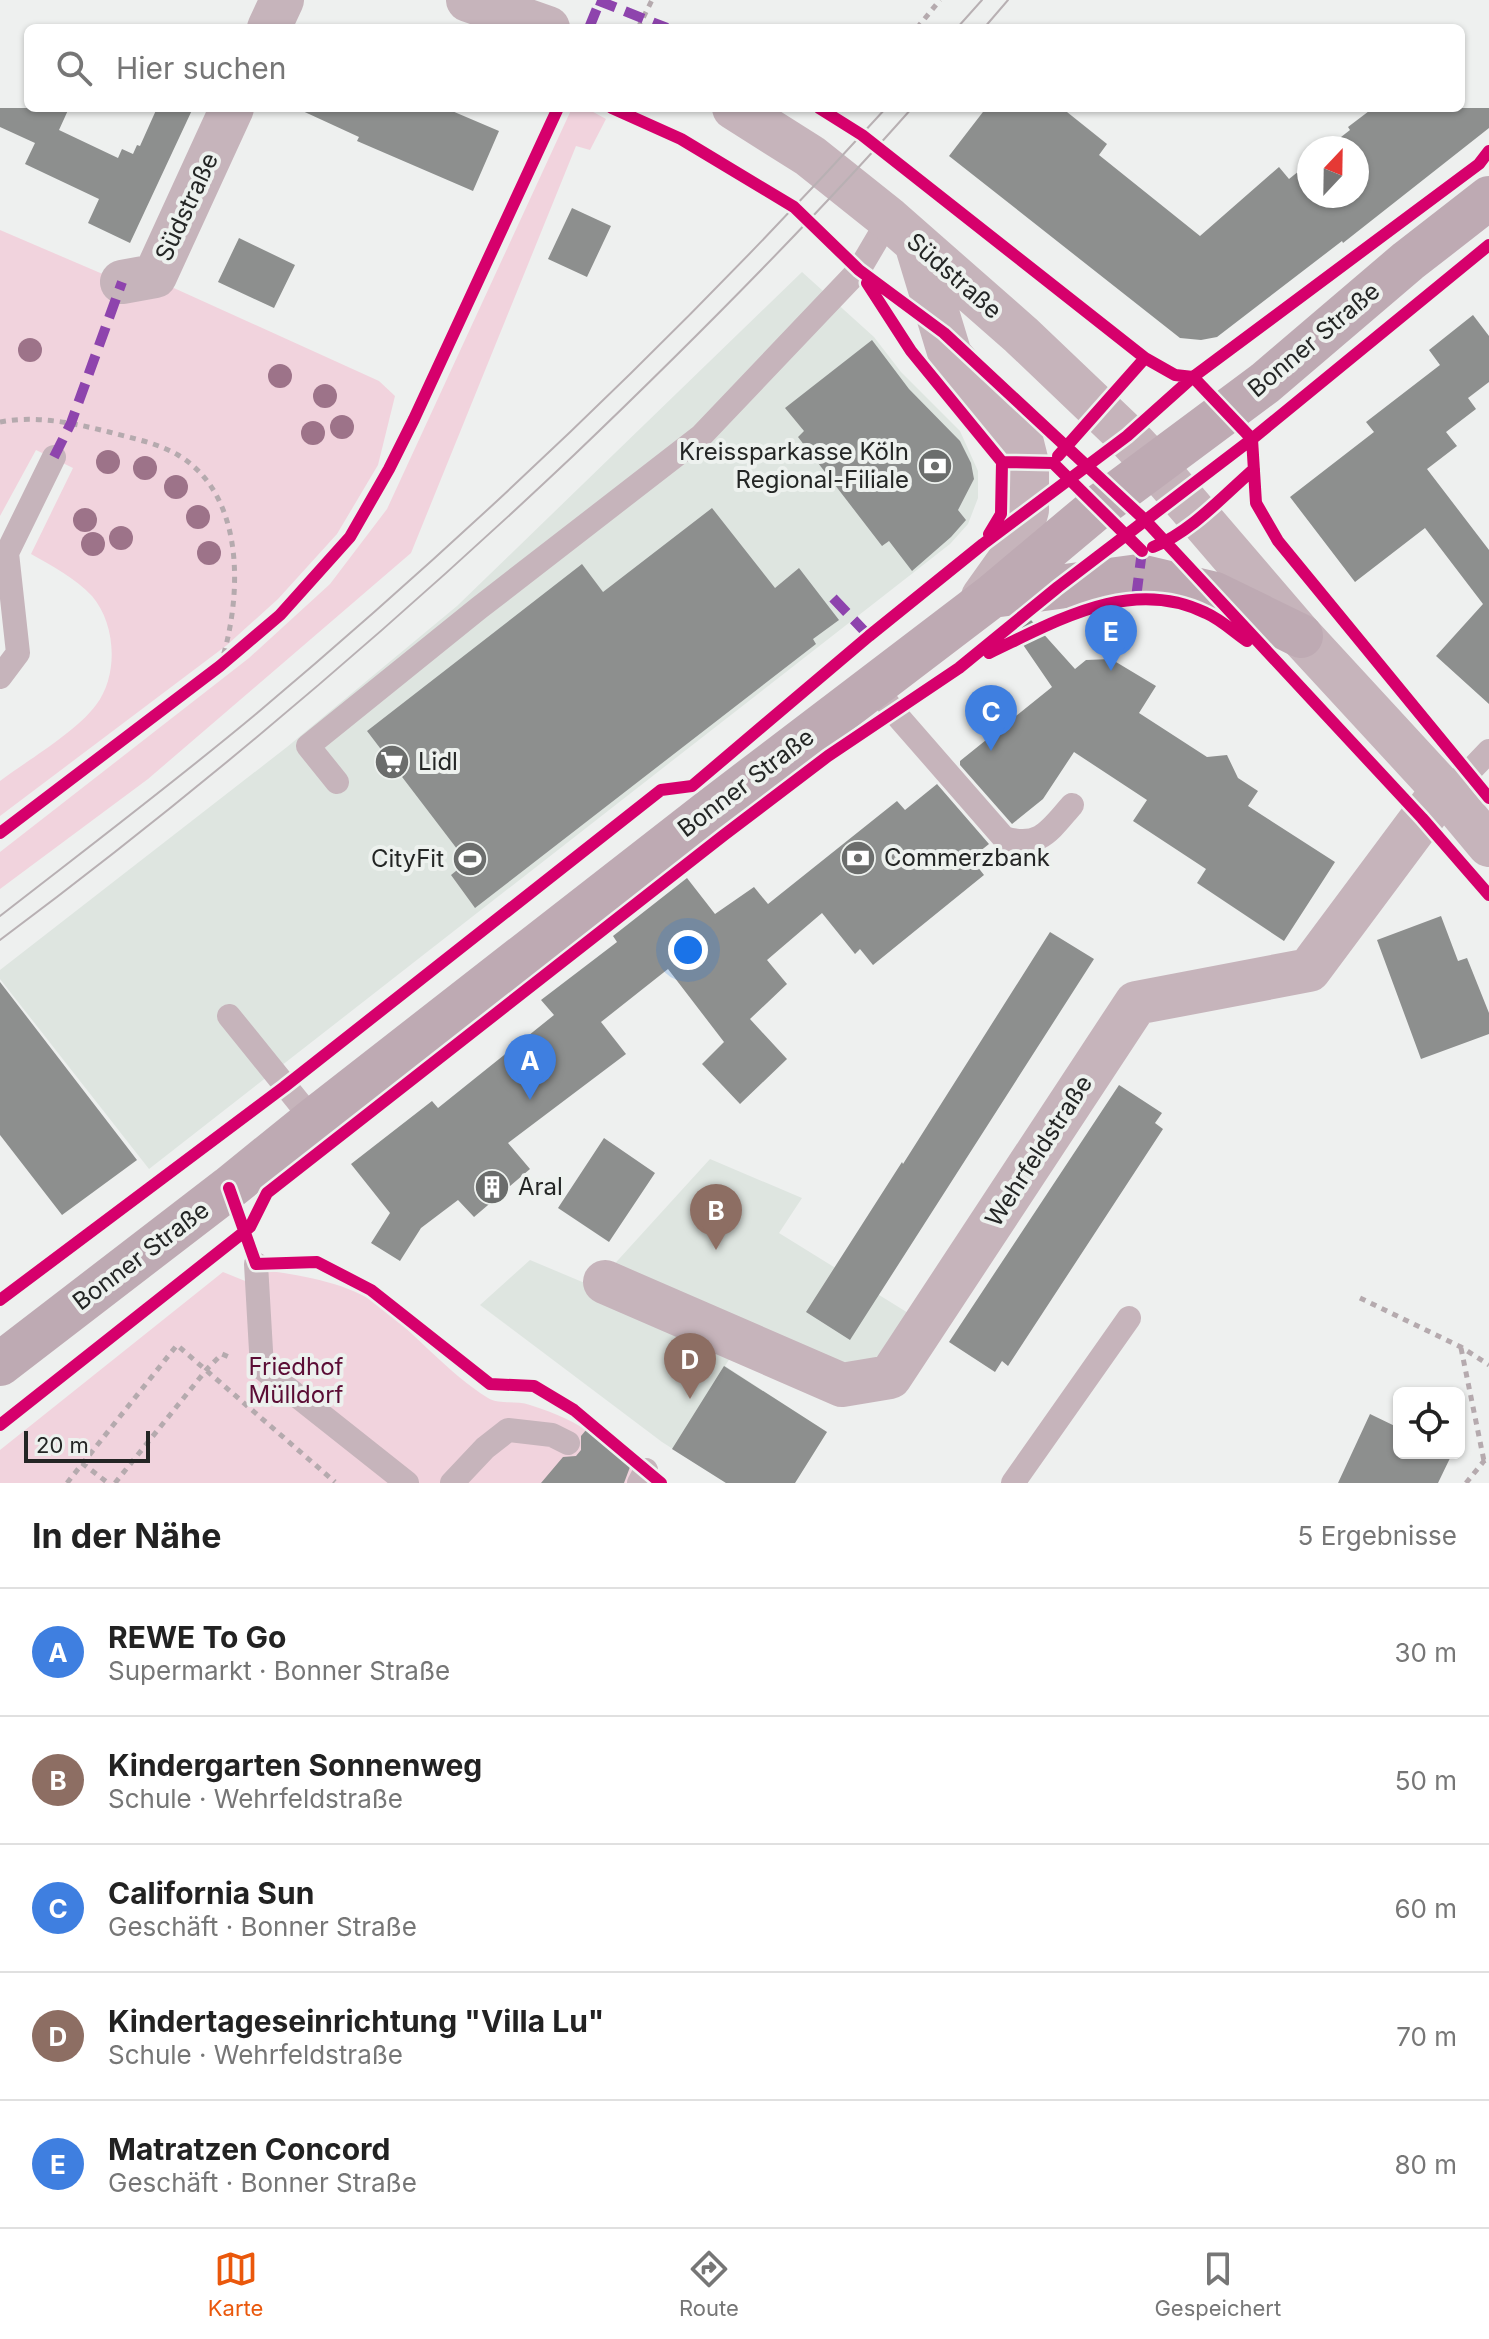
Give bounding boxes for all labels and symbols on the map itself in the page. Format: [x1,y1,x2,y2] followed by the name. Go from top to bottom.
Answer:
[1297,136,1369,208] north arrow
[149,148,224,266] street label: Südstraße
[901,227,1008,325] street label: Südstraße
[1242,276,1385,403] street label: Bonner Straße
[679,437,909,494] place label: Kreissparkasse Köln Regional-Filiale
[916,447,954,485] bank icon: Kreissparkasse Köln Regional-Filiale
[1085,605,1137,671] pin: E
[965,685,1017,751] pin: C
[672,722,819,843] street label: Bonner Straße
[373,743,411,781] supermarket icon: Lidl
[418,747,458,776] place label: Lidl
[839,839,877,877] bank icon: Commerzbank
[451,840,489,878] sports icon: CityFit
[884,843,1050,872] place label: Commerzbank
[371,844,444,873] place label: CityFit
[668,930,708,970] your location
[504,1034,556,1100] pin: A
[979,1070,1098,1232] street label: Wehrfeldstraße
[473,1168,511,1206] building icon: Aral
[518,1172,563,1201] place label: Aral
[690,1184,742,1250] pin: B
[67,1195,214,1316] street label: Bonner Straße
[664,1333,716,1399] pin: D
[249,1352,344,1409] park label: Friedhof Mülldorf
[24,1427,150,1463] scale bar

